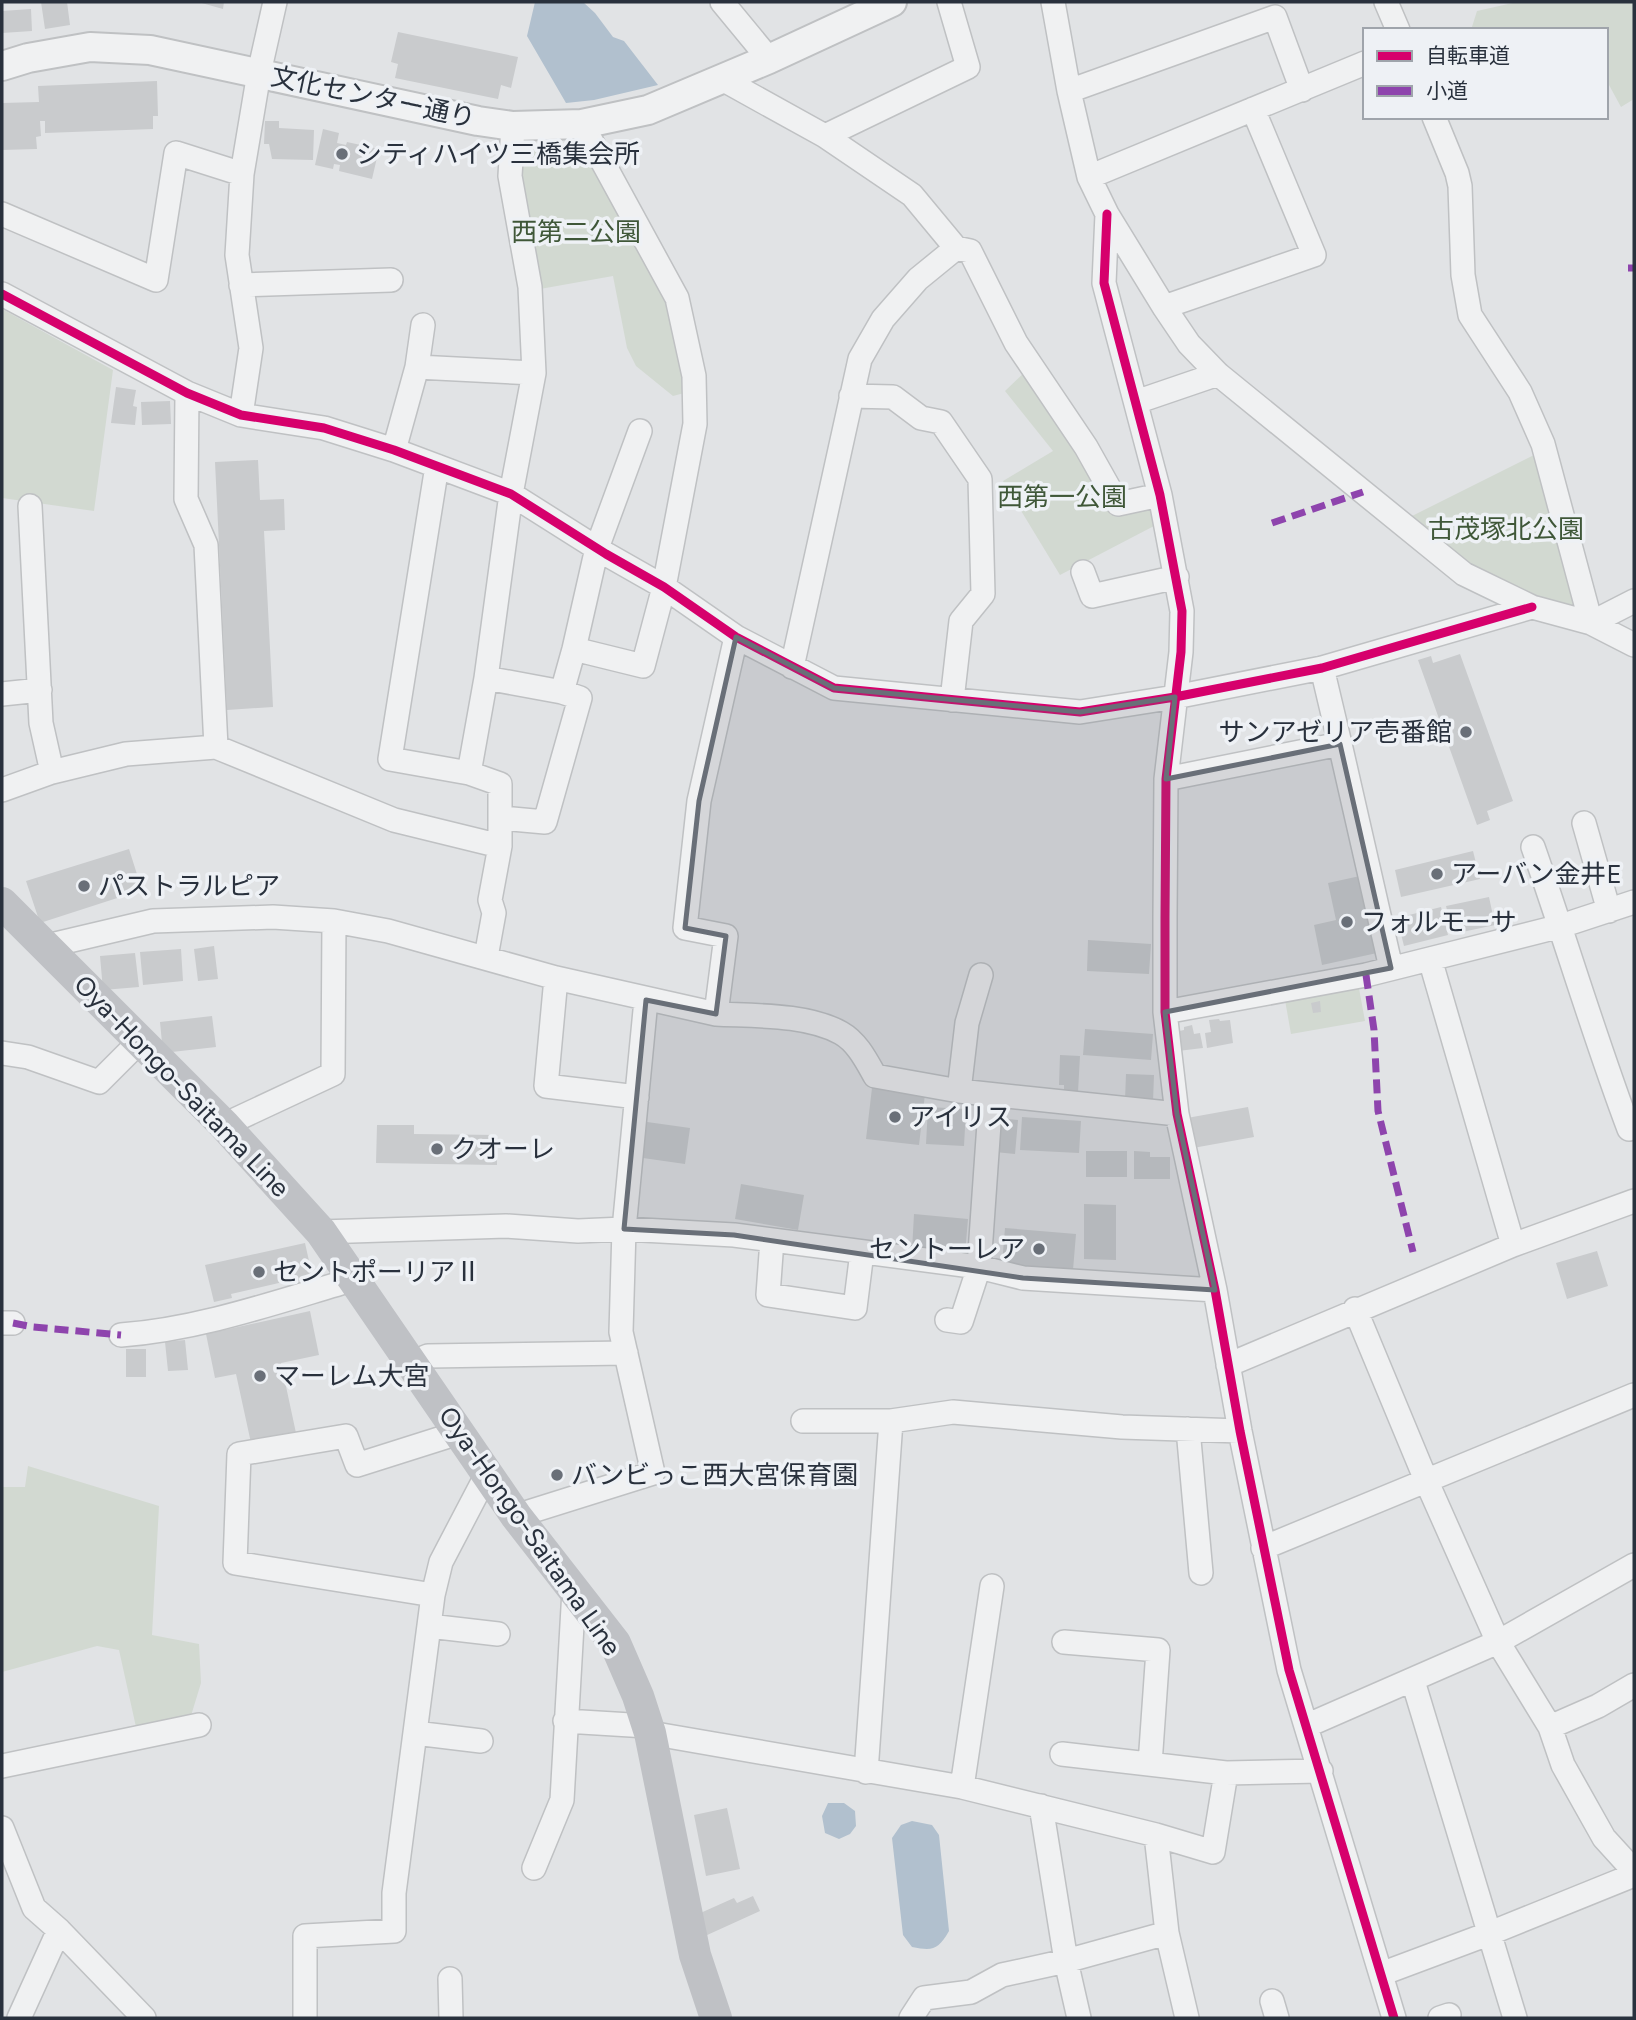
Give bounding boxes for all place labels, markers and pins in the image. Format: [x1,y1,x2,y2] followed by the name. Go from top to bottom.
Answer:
[356,138,640,170] place label: シティハイツ三橋集会所
[334,146,350,162] marker: シティハイツ三橋集会所
[1219,716,1452,748] place label: サンアゼリア壱番館
[1458,724,1474,740] marker: サンアゼリア壱番館
[1451,858,1622,890] place label: アーバン金井E
[1429,866,1445,882] marker: アーバン金井E
[98,870,280,902] place label: パストラルピア
[76,878,92,894] marker: パストラルピア
[1361,906,1516,938] place label: フォルモーサ
[1339,914,1355,930] marker: フォルモーサ
[909,1101,1012,1133] place label: アイリス
[887,1109,903,1125] marker: アイリス
[451,1133,555,1165] place label: クオーレ
[429,1141,445,1157] marker: クオーレ
[869,1233,1025,1265] place label: セントーレア
[1031,1241,1047,1257] marker: セントーレア
[273,1256,481,1288] place label: セントポーリアⅡ
[251,1264,267,1280] marker: セントポーリアⅡ
[274,1360,429,1392] place label: マーレム大宮
[252,1368,268,1384] marker: マーレム大宮
[571,1459,858,1491] place label: バンビっこ西大宮保育園
[549,1467,565,1483] marker: バンビっこ西大宮保育園

